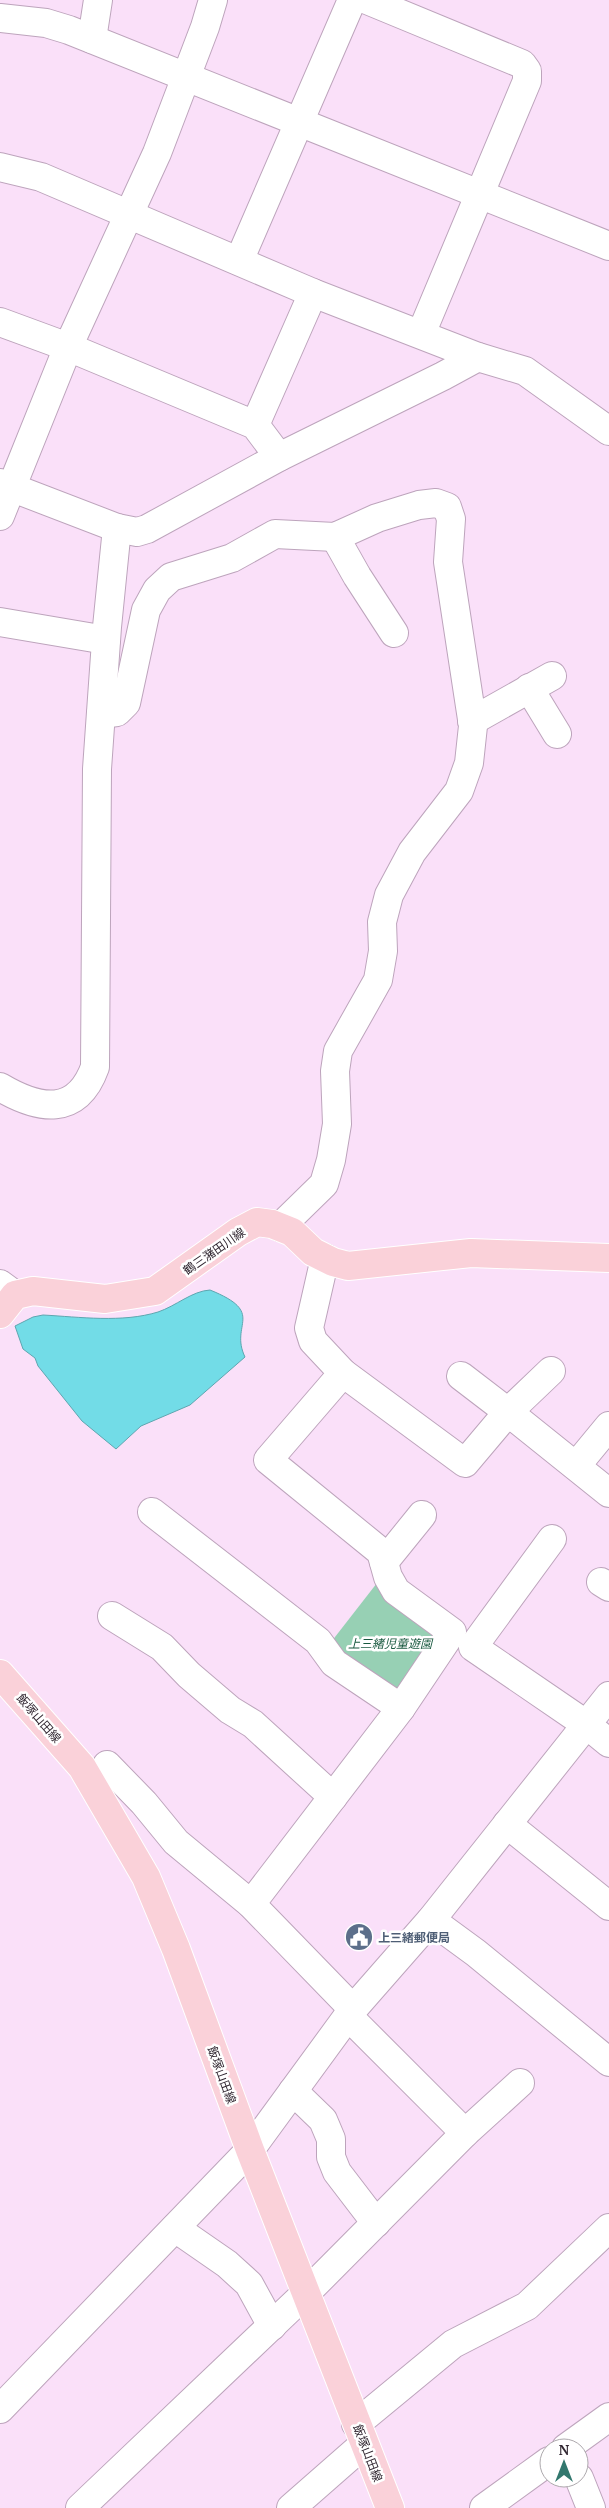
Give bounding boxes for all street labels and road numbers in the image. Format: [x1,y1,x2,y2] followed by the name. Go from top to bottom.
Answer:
[180,1224,248,1278] street label: 鶴三潴田川線
[14,1690,64,1746] street label: 飯塚山田線
[205,2044,239,2106] street label: 飯塚山田線
[350,2422,386,2484] street label: 飯塚山田線

